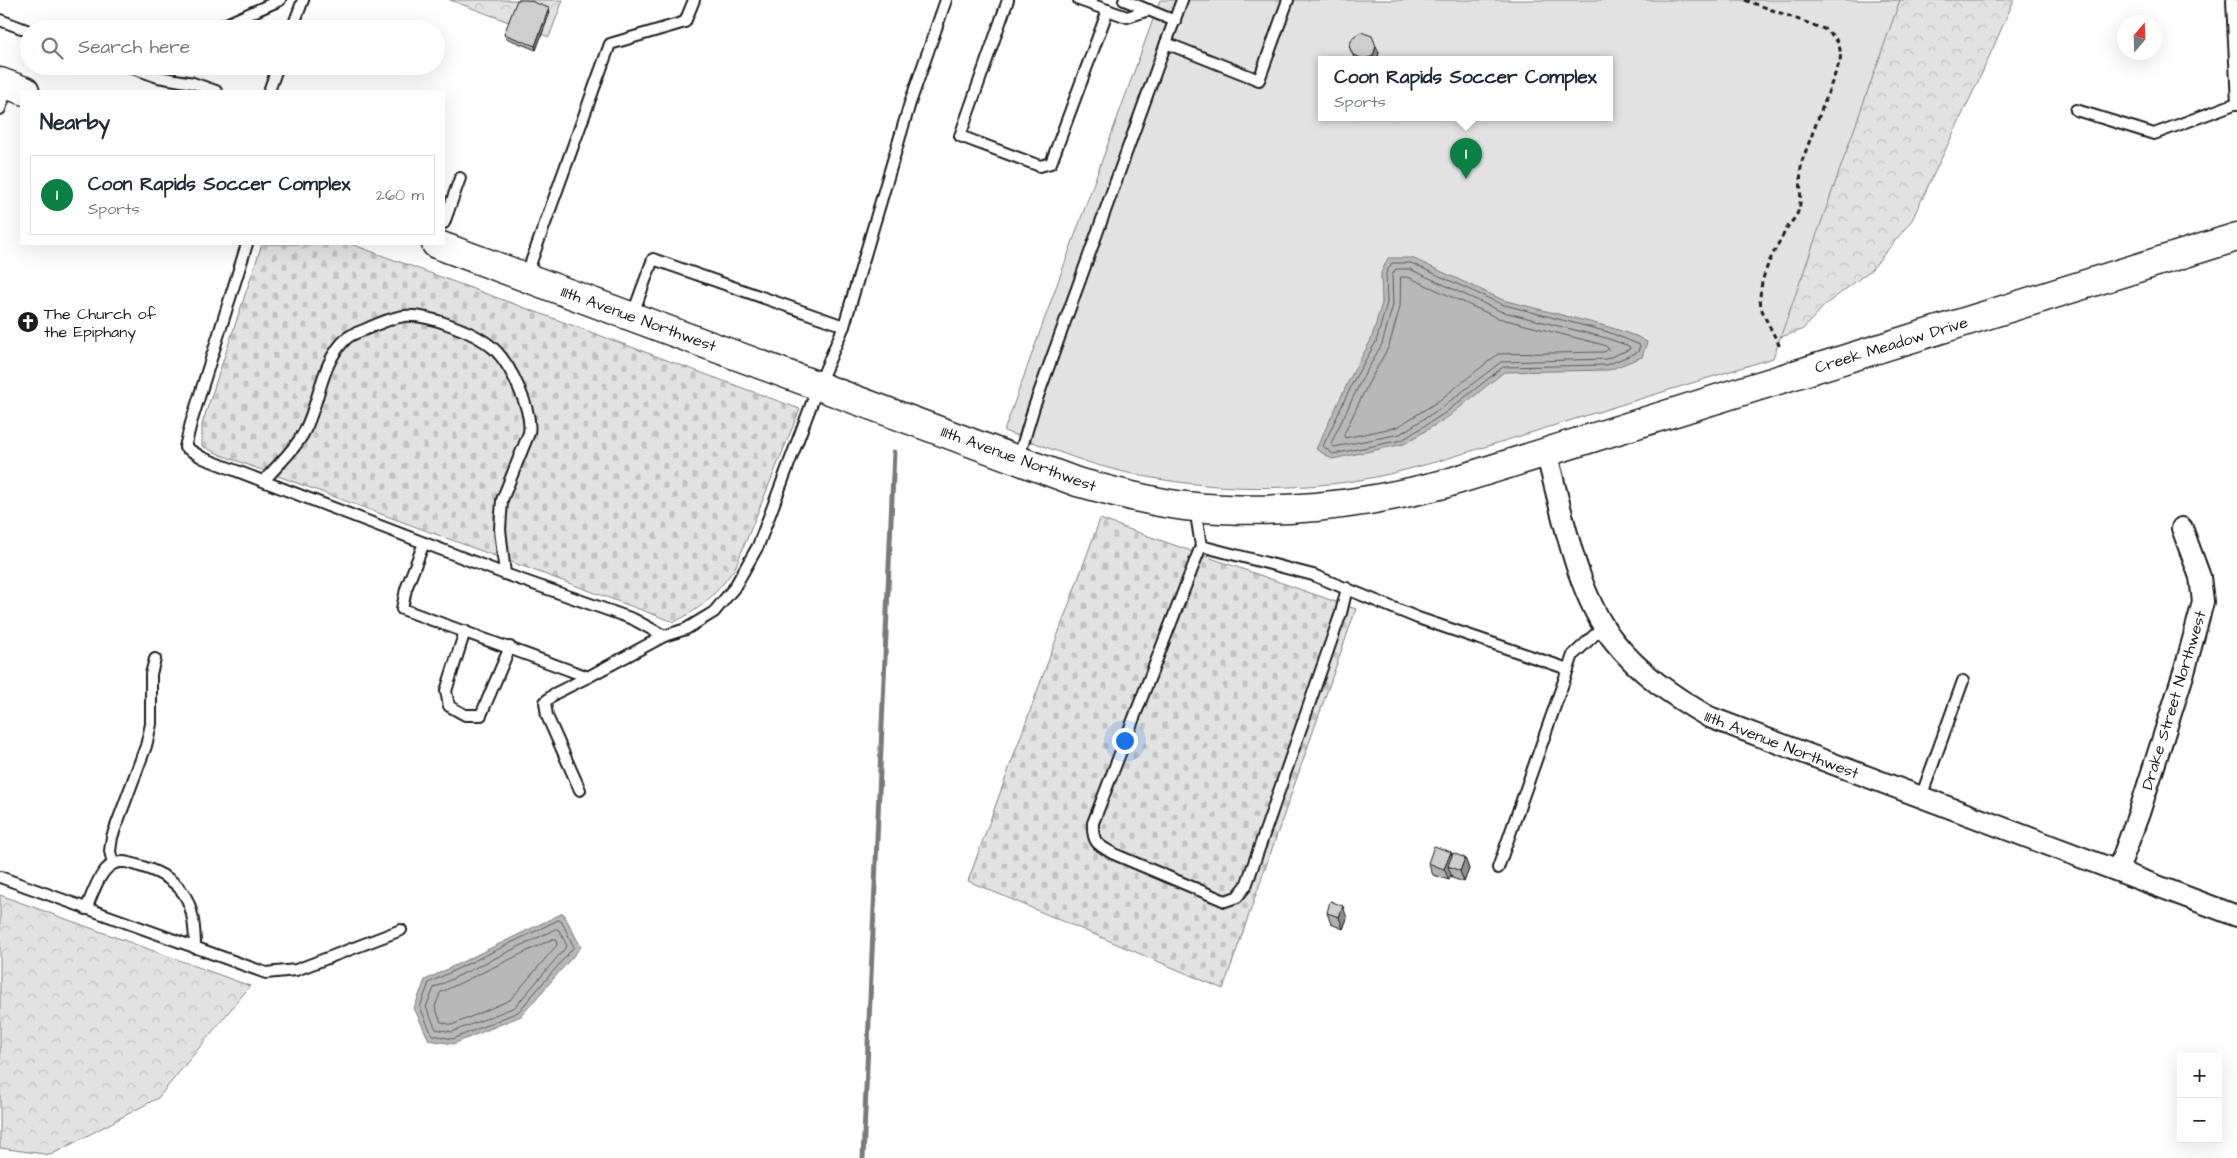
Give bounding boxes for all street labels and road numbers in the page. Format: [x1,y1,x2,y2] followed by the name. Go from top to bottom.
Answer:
[558,281,720,357] street label: 111th Avenue Northwest
[1812,311,1971,379] street label: Creek Meadow Drive
[938,421,1100,497] street label: 111th Avenue Northwest
[2136,607,2212,793] street label: Drake Street Northwest
[1701,705,1862,785] street label: 111th Avenue Northwest

